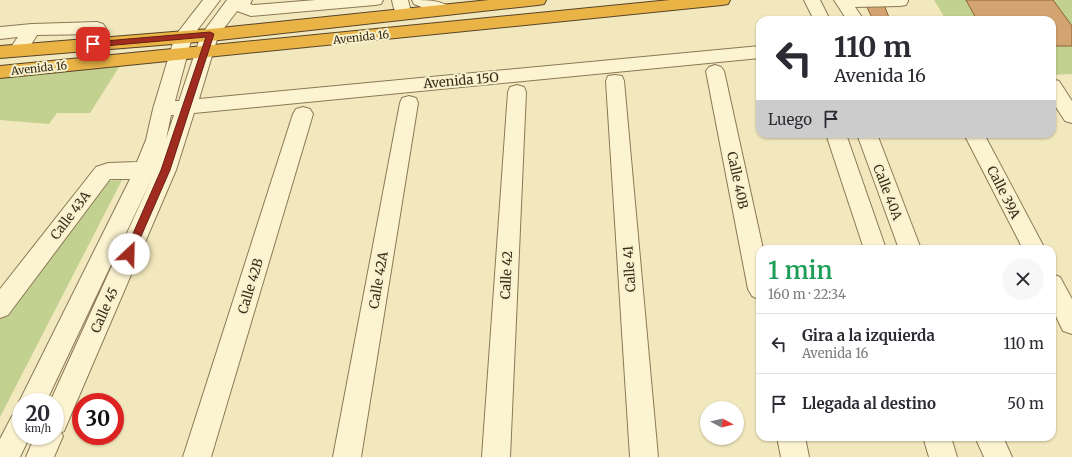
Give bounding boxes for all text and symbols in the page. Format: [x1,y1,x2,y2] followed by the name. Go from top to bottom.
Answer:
[76,27,110,61] pin
[331,27,390,47] street label: Avenida 16
[834,29,911,65] text: 110 m
[768,32,820,84] icon: left
[82,33,104,55] icon: arrive
[9,58,68,78] street label: Avenida 16
[834,64,926,87] text: Avenida 16
[422,69,499,92] street label: Avenida 15O
[820,108,842,130] icon: arrive
[768,110,812,129] text: Luego
[723,150,752,211] street label: Calle 40B
[869,162,906,223] street label: Calle 40A
[983,163,1024,222] street label: Calle 39A
[47,187,95,243] street label: Calle 43A
[108,233,150,275] position arrow
[619,245,640,293] street label: Calle 41
[365,249,392,310] street label: Calle 42A
[497,250,516,300] street label: Calle 42
[768,255,833,286] text: 1 min
[234,256,267,316] street label: Calle 42B
[1002,258,1044,300] button: close
[87,285,122,336] street label: Calle 45
[768,286,846,303] text: 160 m · 22:34
[802,326,935,345] text: Gira a la izquierda
[768,333,790,355] icon: left
[1003,334,1044,353] text: 110 m
[802,345,868,362] text: Avenida 16
[72,393,124,445] speed limit sign: 30
[768,393,790,415] icon: arrive
[802,394,936,413] text: Llegada al destino
[1007,394,1044,413] text: 50 m
[26,401,50,426] text: 20
[700,401,744,445] north arrow
[700,401,744,445] map controls
[25,422,51,435] text: km/h

